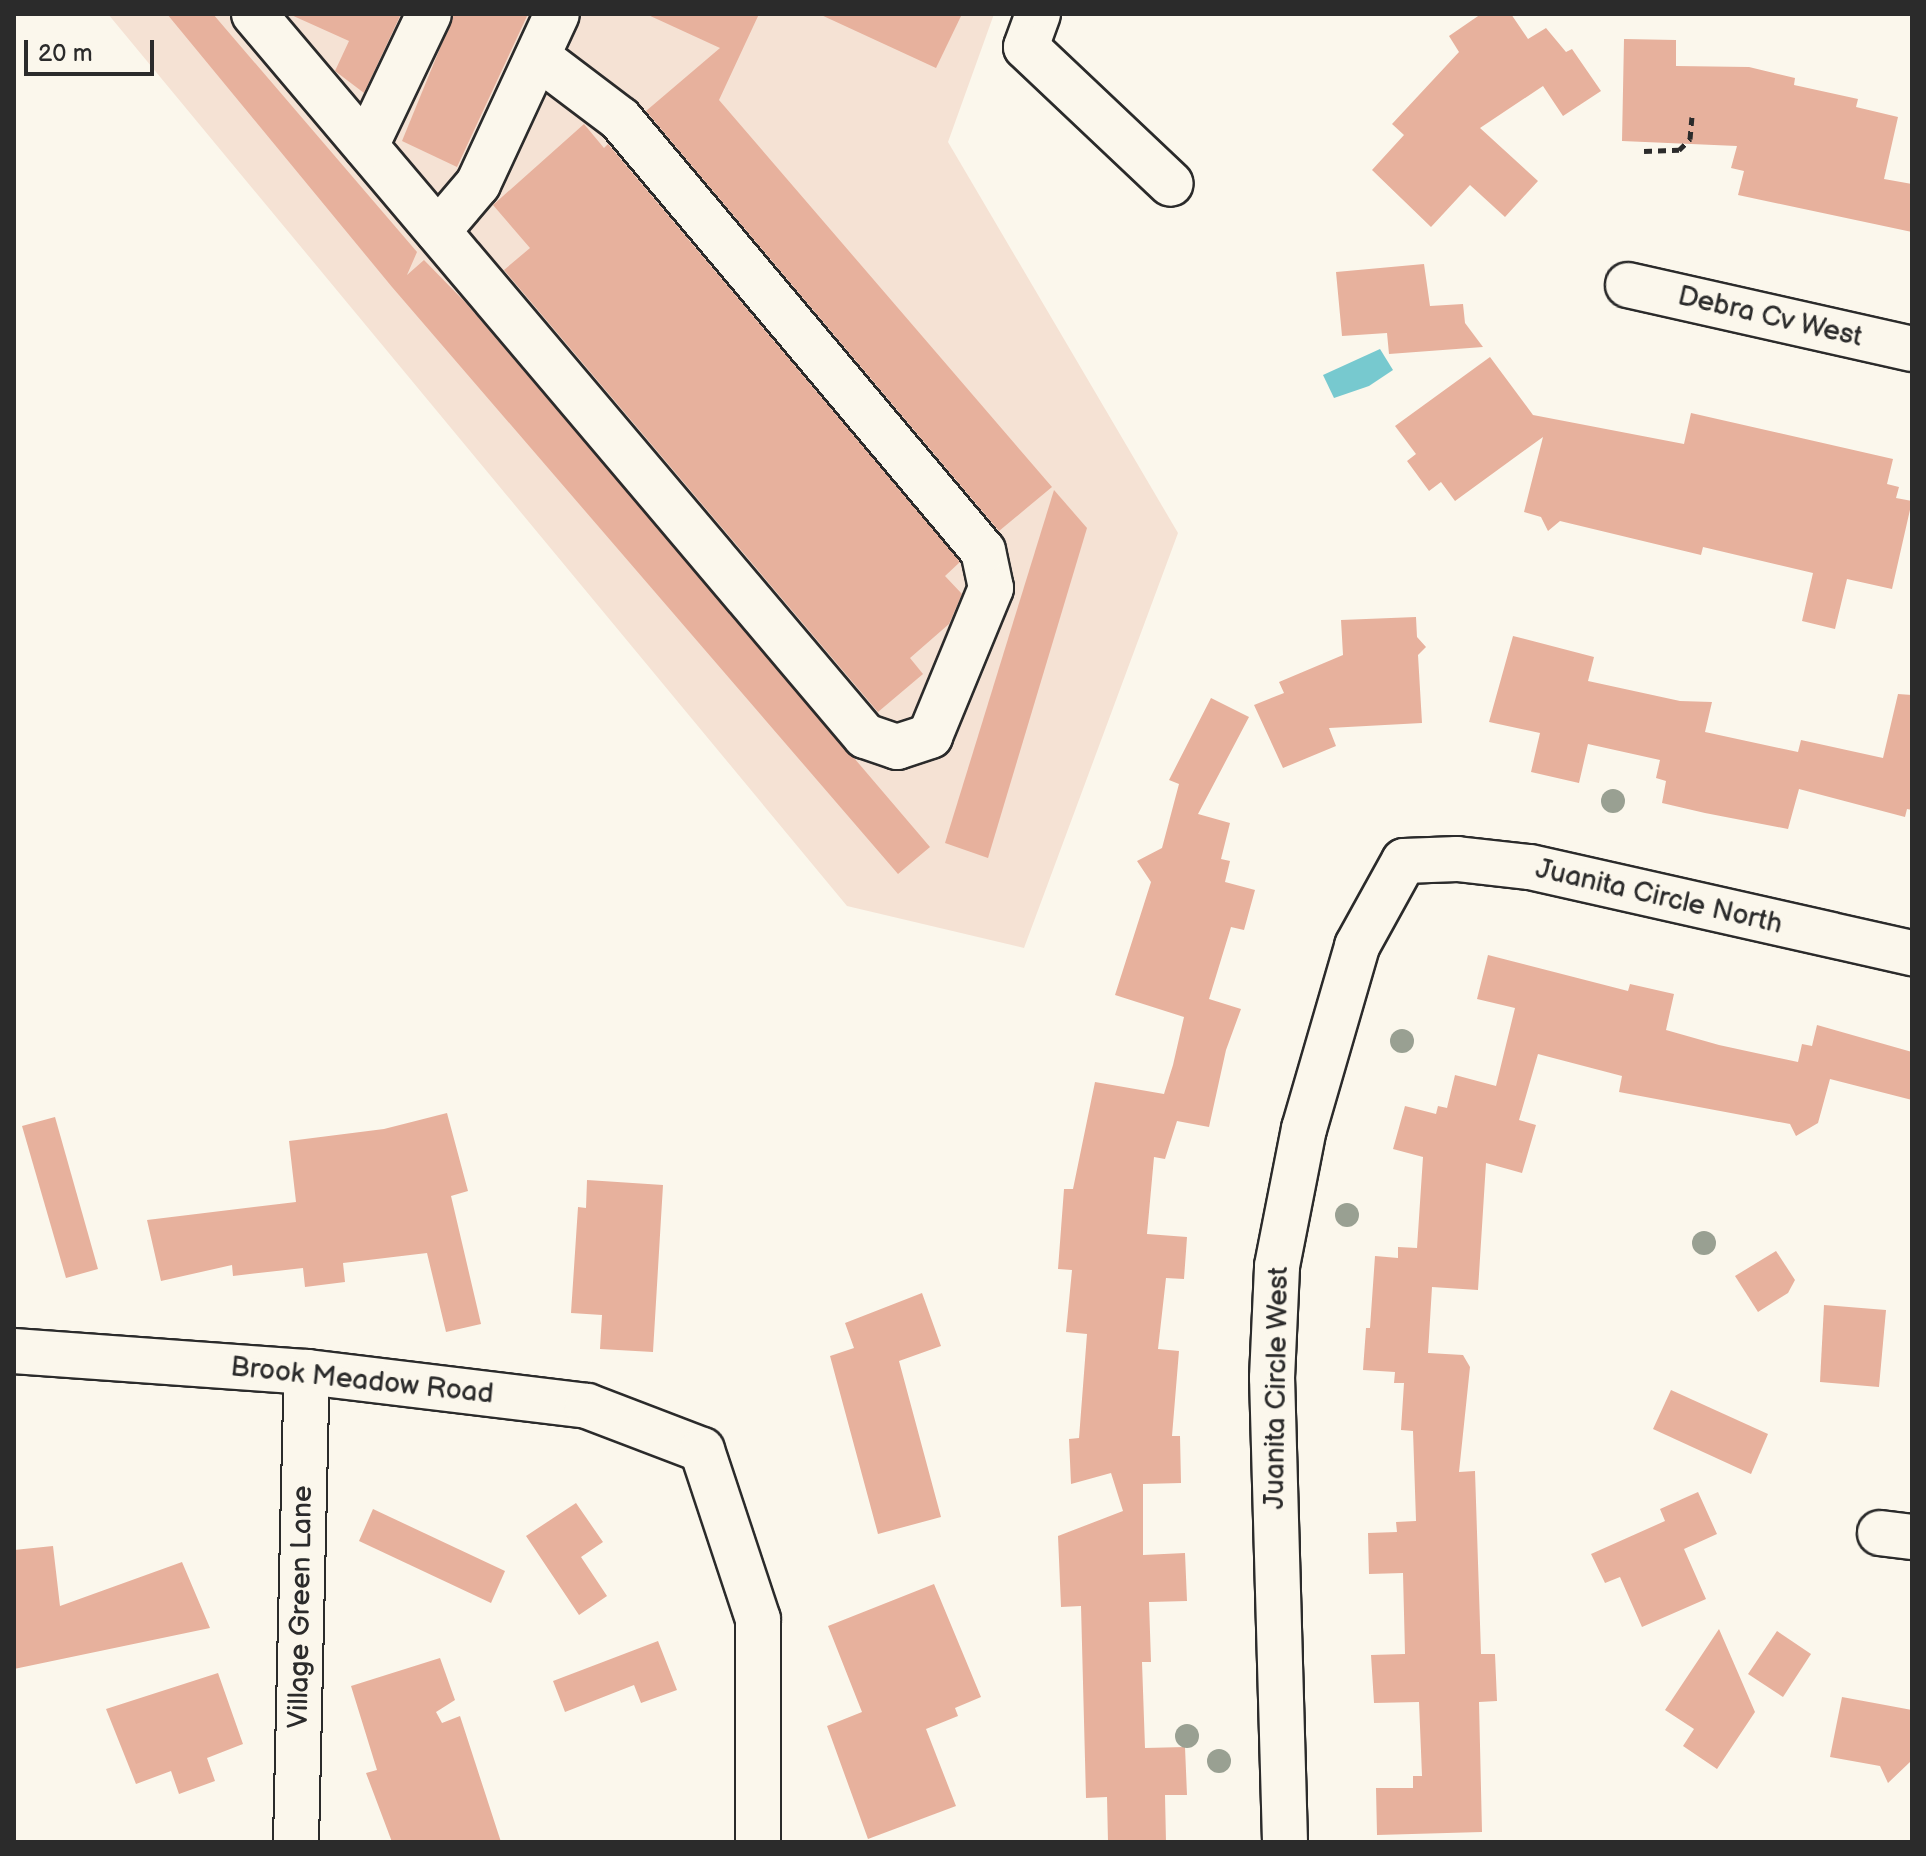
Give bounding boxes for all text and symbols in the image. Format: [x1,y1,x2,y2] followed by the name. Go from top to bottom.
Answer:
[28,24,158,74] scale bar
[38,39,93,68] text: 20 m
[1674,279,1866,355] street label: Debra Cv West
[1532,852,1786,942] street label: Juanita Circle North
[1258,1266,1296,1510] street label: Juanita Circle West
[229,1350,495,1412] street label: Brook Meadow Road
[282,1485,320,1729] street label: Village Green Lane

